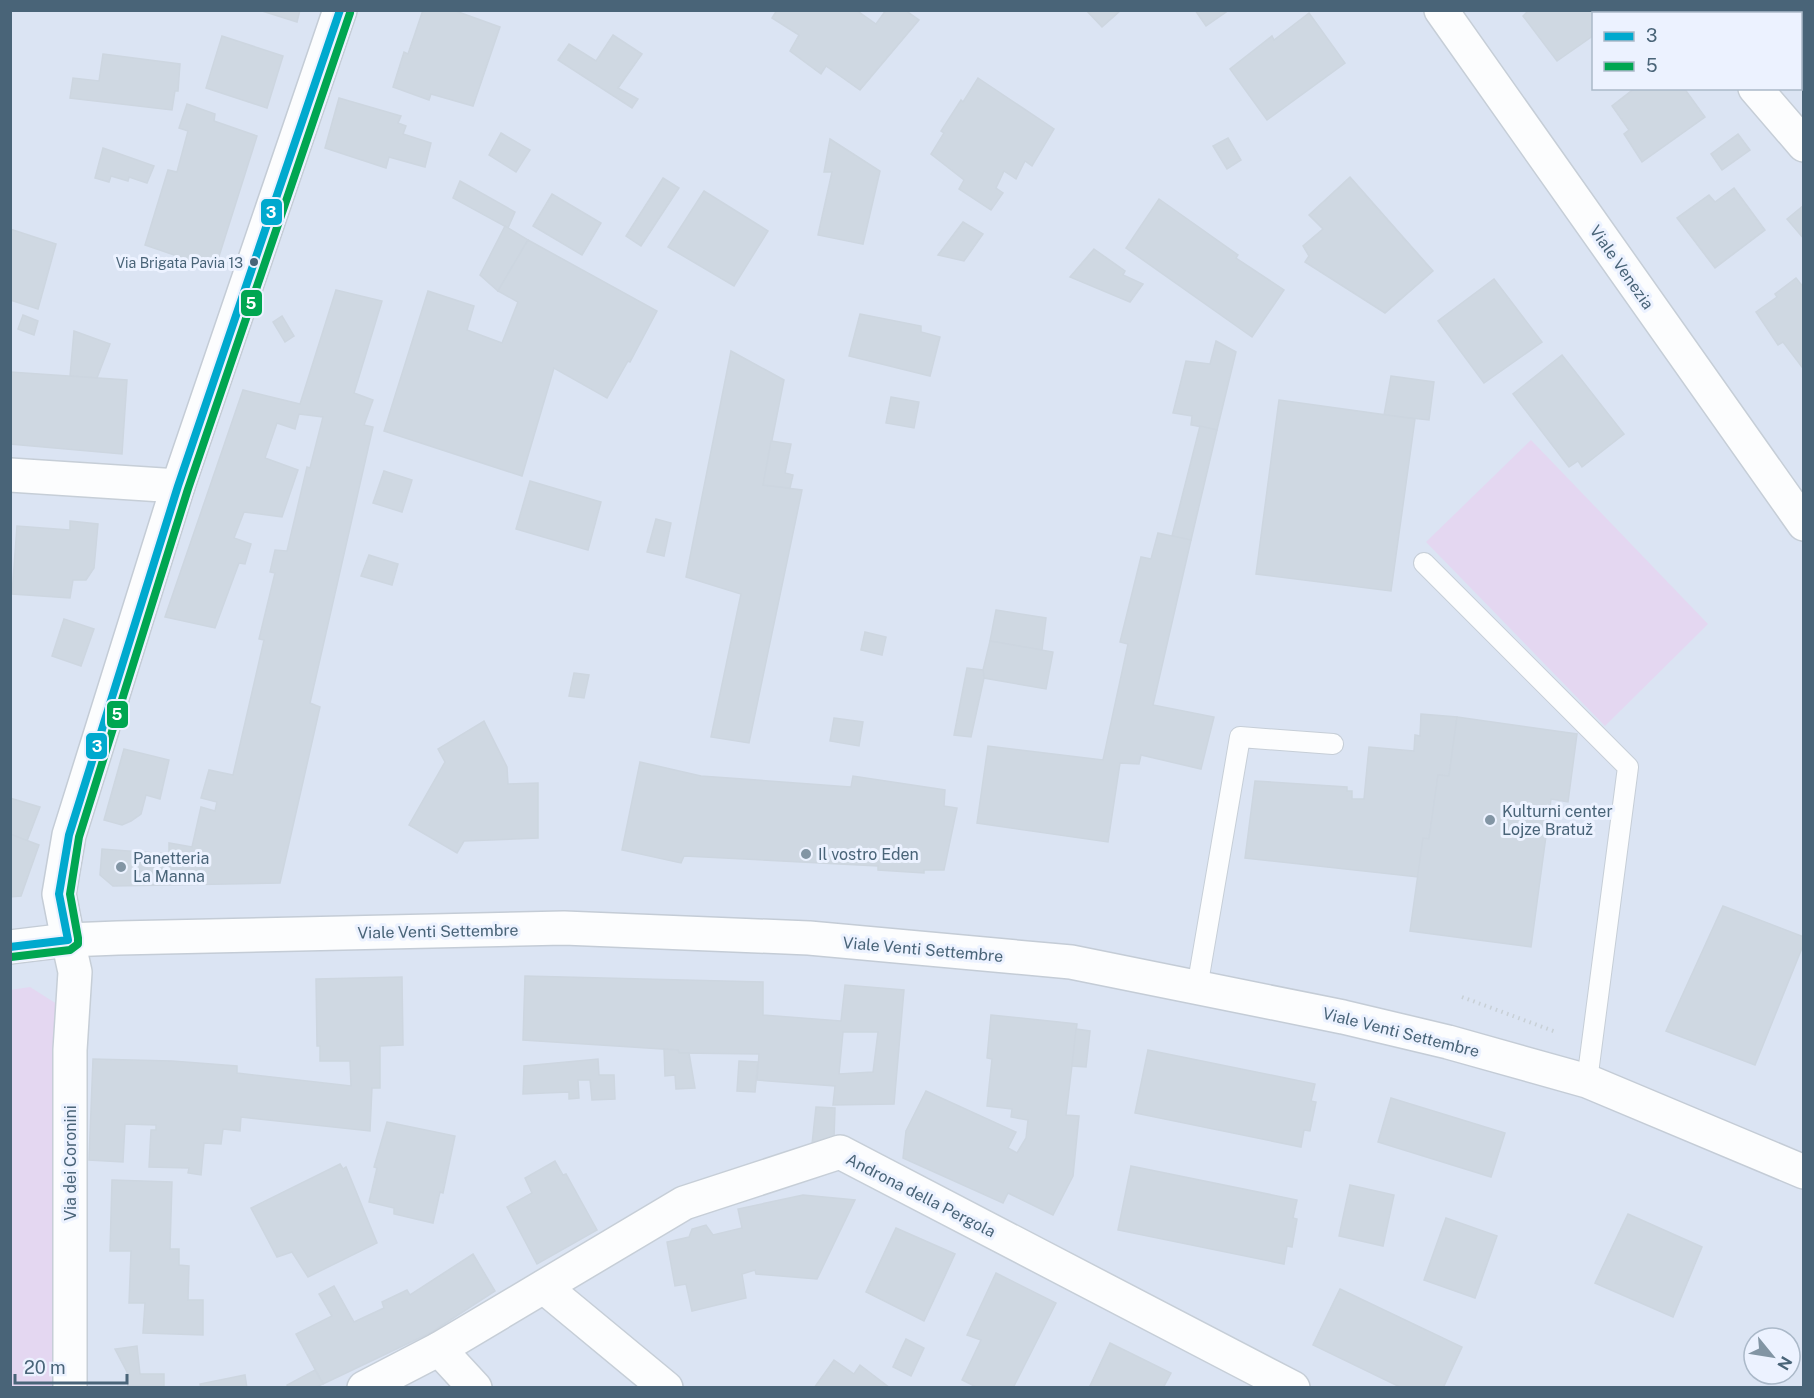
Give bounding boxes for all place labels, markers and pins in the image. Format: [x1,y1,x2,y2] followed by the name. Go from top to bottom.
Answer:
[116,255,243,271] place label: Via Brigata Pavia 13
[248,256,260,268] marker: Via Brigata Pavia 13
[1502,802,1613,839] place label: Kulturni center Lojze Bratuž
[1483,813,1497,827] marker: Kulturni center Lojze Bratuž
[818,845,919,864] place label: Il vostro Eden
[799,847,813,861] marker: Il vostro Eden
[133,849,209,886] place label: Panetteria La Manna
[114,860,128,874] marker: Panetteria La Manna

